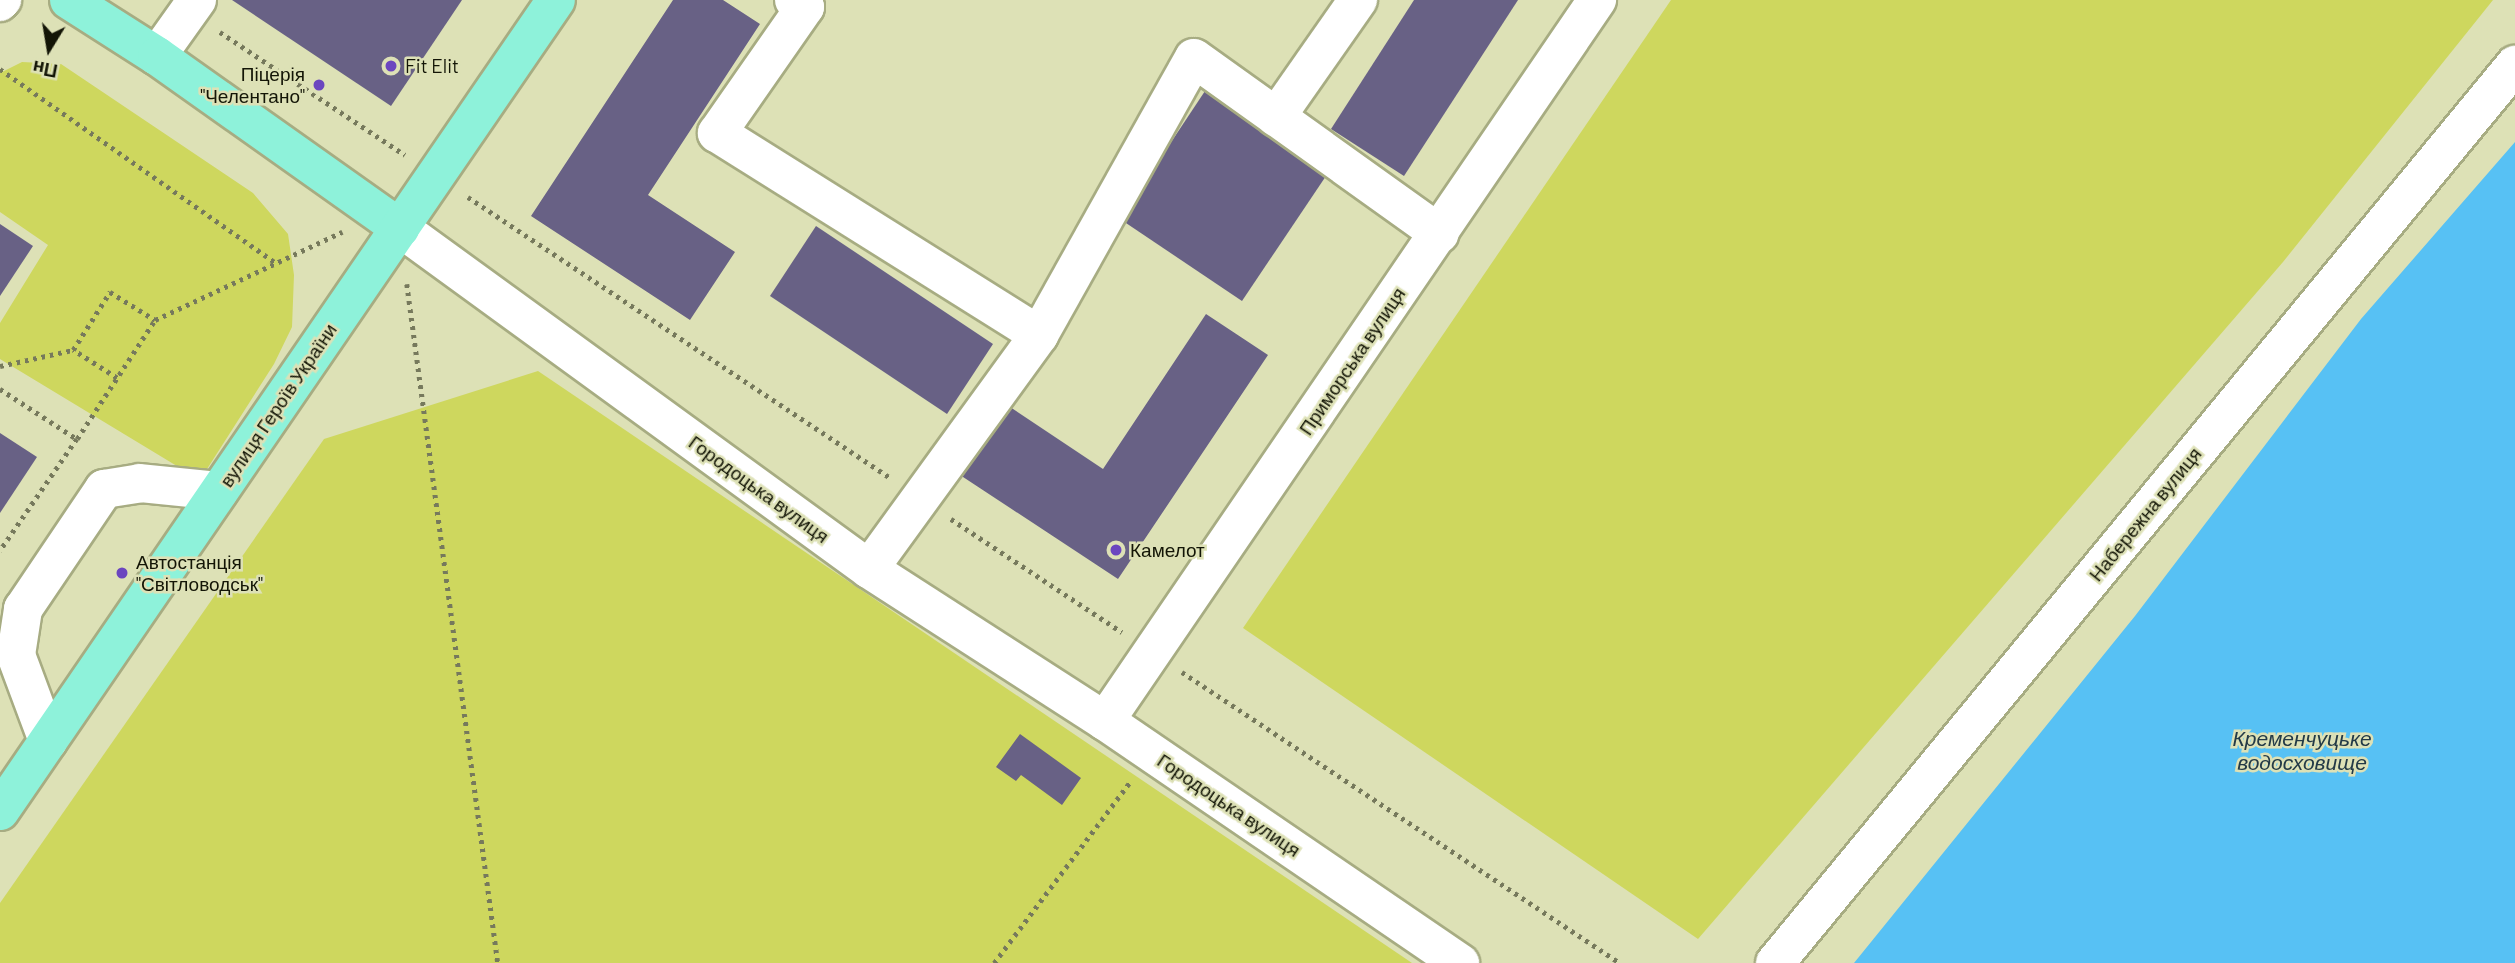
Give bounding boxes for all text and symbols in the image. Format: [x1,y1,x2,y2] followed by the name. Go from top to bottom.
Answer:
[14,14,84,84] north arrow
[405,55,459,77] place label: Fit Elit
[30,56,59,84] text: Пн
[383,58,399,74] marker: Fit Elit
[200,63,305,107] place label: Піцерія "Челентано"
[311,77,327,93] marker: Піцерія "Челентано"
[1294,283,1410,439] street label: Приморська вулиця
[215,319,341,491] street label: вулиця Героїв України
[685,431,833,547] street label: Городоцька вулиця
[2084,442,2206,586] street label: Набережна вулиця
[1130,539,1205,561] place label: Камелот
[1108,542,1124,558] marker: Камелот
[136,551,263,595] place label: Автостанція "Світловодськ"
[114,565,130,581] marker: Автостанція "Світловодськ"
[2232,725,2372,775] water label: Кременчуцьке водосховище
[1153,749,1305,861] street label: Городоцька вулиця

